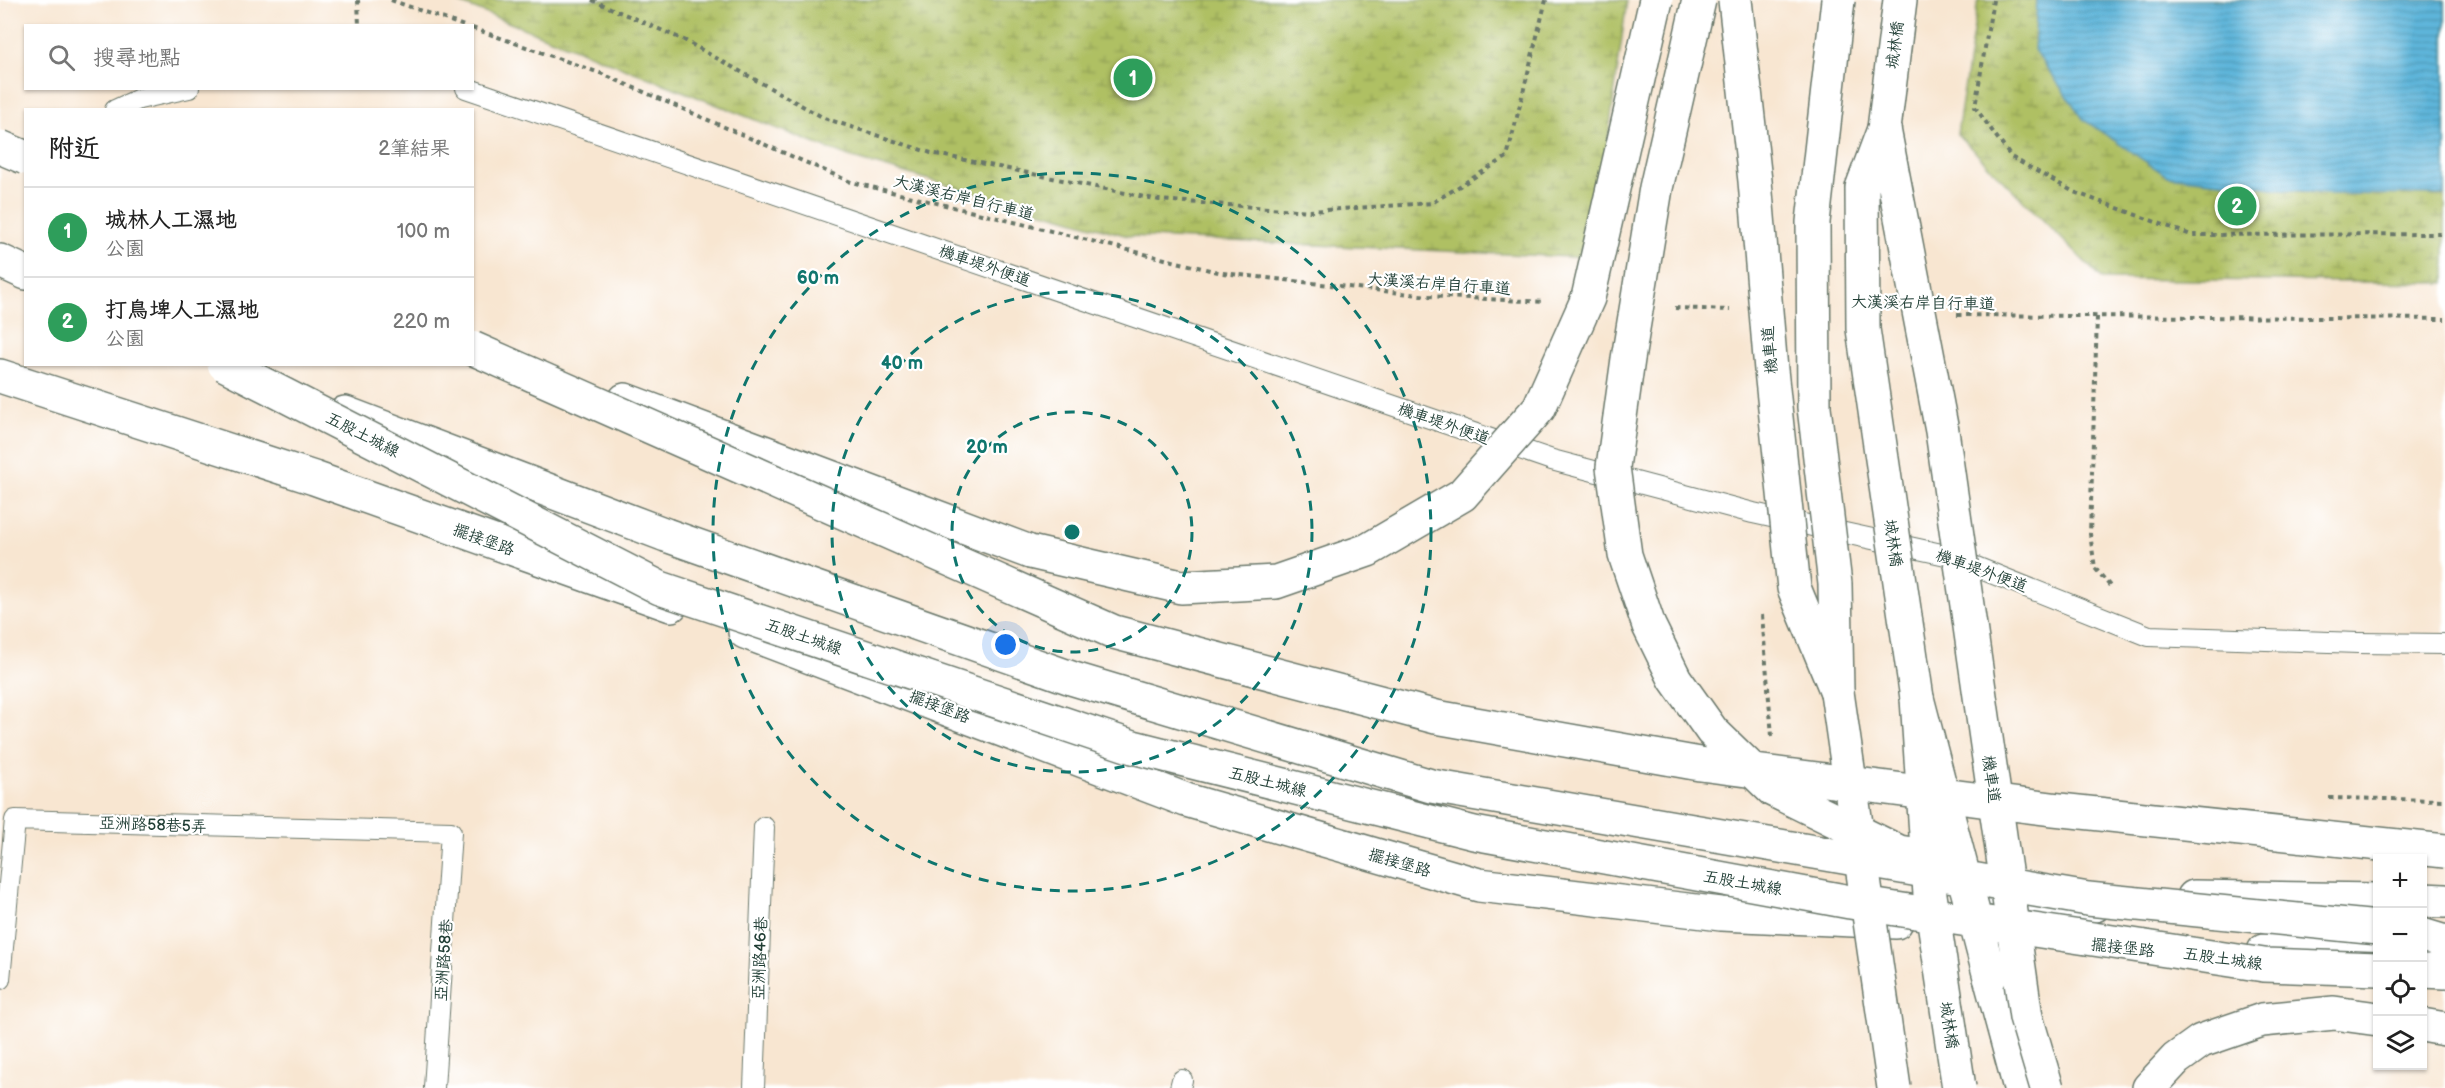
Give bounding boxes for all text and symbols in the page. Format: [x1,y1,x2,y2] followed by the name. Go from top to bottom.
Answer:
[1883,20,1908,70] street label: 城林橋
[24,24,474,90] search box
[45,41,78,74] icon: search
[93,45,181,72] text: 搜尋地點
[1114,56,1152,100] pin: 1
[48,134,100,165] text: 附近
[378,137,450,161] text: 2筆結果
[891,172,1036,225] street label: 大漢溪右岸自行車道
[2218,184,2256,228] pin: 2
[105,207,237,234] text: 城林人工濕地
[63,220,72,244] text: 1
[397,220,450,244] text: 100 m
[105,237,145,261] text: 公園
[936,242,1033,291] street label: 機車堤外便道
[797,268,839,289] text: 60 m
[1366,270,1511,299] street label: 大漢溪右岸自行車道
[1851,293,1995,314] street label: 大漢溪右岸自行車道
[105,297,259,324] text: 打鳥埤人工濕地
[62,310,73,334] text: 2
[393,310,450,334] text: 220 m
[1759,325,1782,375] street label: 機車道
[105,327,145,351] text: 公園
[881,353,923,374] text: 40 m
[1395,400,1492,449] street label: 機車堤外便道
[322,409,402,462] street label: 五股土城線
[966,437,1008,458] text: 20 m
[1880,518,1905,568] street label: 城林橋
[450,521,517,560] street label: 擺接堡路
[1062,522,1082,542] centre of rings
[1933,546,2030,597] street label: 機車堤外便道
[763,615,844,659] street label: 五股土城線
[991,630,1020,659] your location
[906,687,973,728] street label: 擺接堡路
[1978,754,2003,804] street label: 機車道
[1227,764,1309,801] street label: 五股土城線
[99,814,207,837] street label: 亞洲路58巷5弄
[1366,845,1433,881] street label: 擺接堡路
[2373,854,2427,1070] map controls
[2373,854,2427,908] button: +
[1702,867,1784,900] street label: 五股土城線
[2373,908,2427,962] button: −
[750,916,771,1000] street label: 亞洲路46巷
[432,918,457,1002] street label: 亞洲路58巷
[2090,936,2156,961] street label: 擺接堡路
[2182,945,2264,974] street label: 五股土城線
[2373,962,2427,1016] button: locate
[1935,1000,1962,1050] street label: 城林橋
[2373,1016,2427,1070] button: layers

